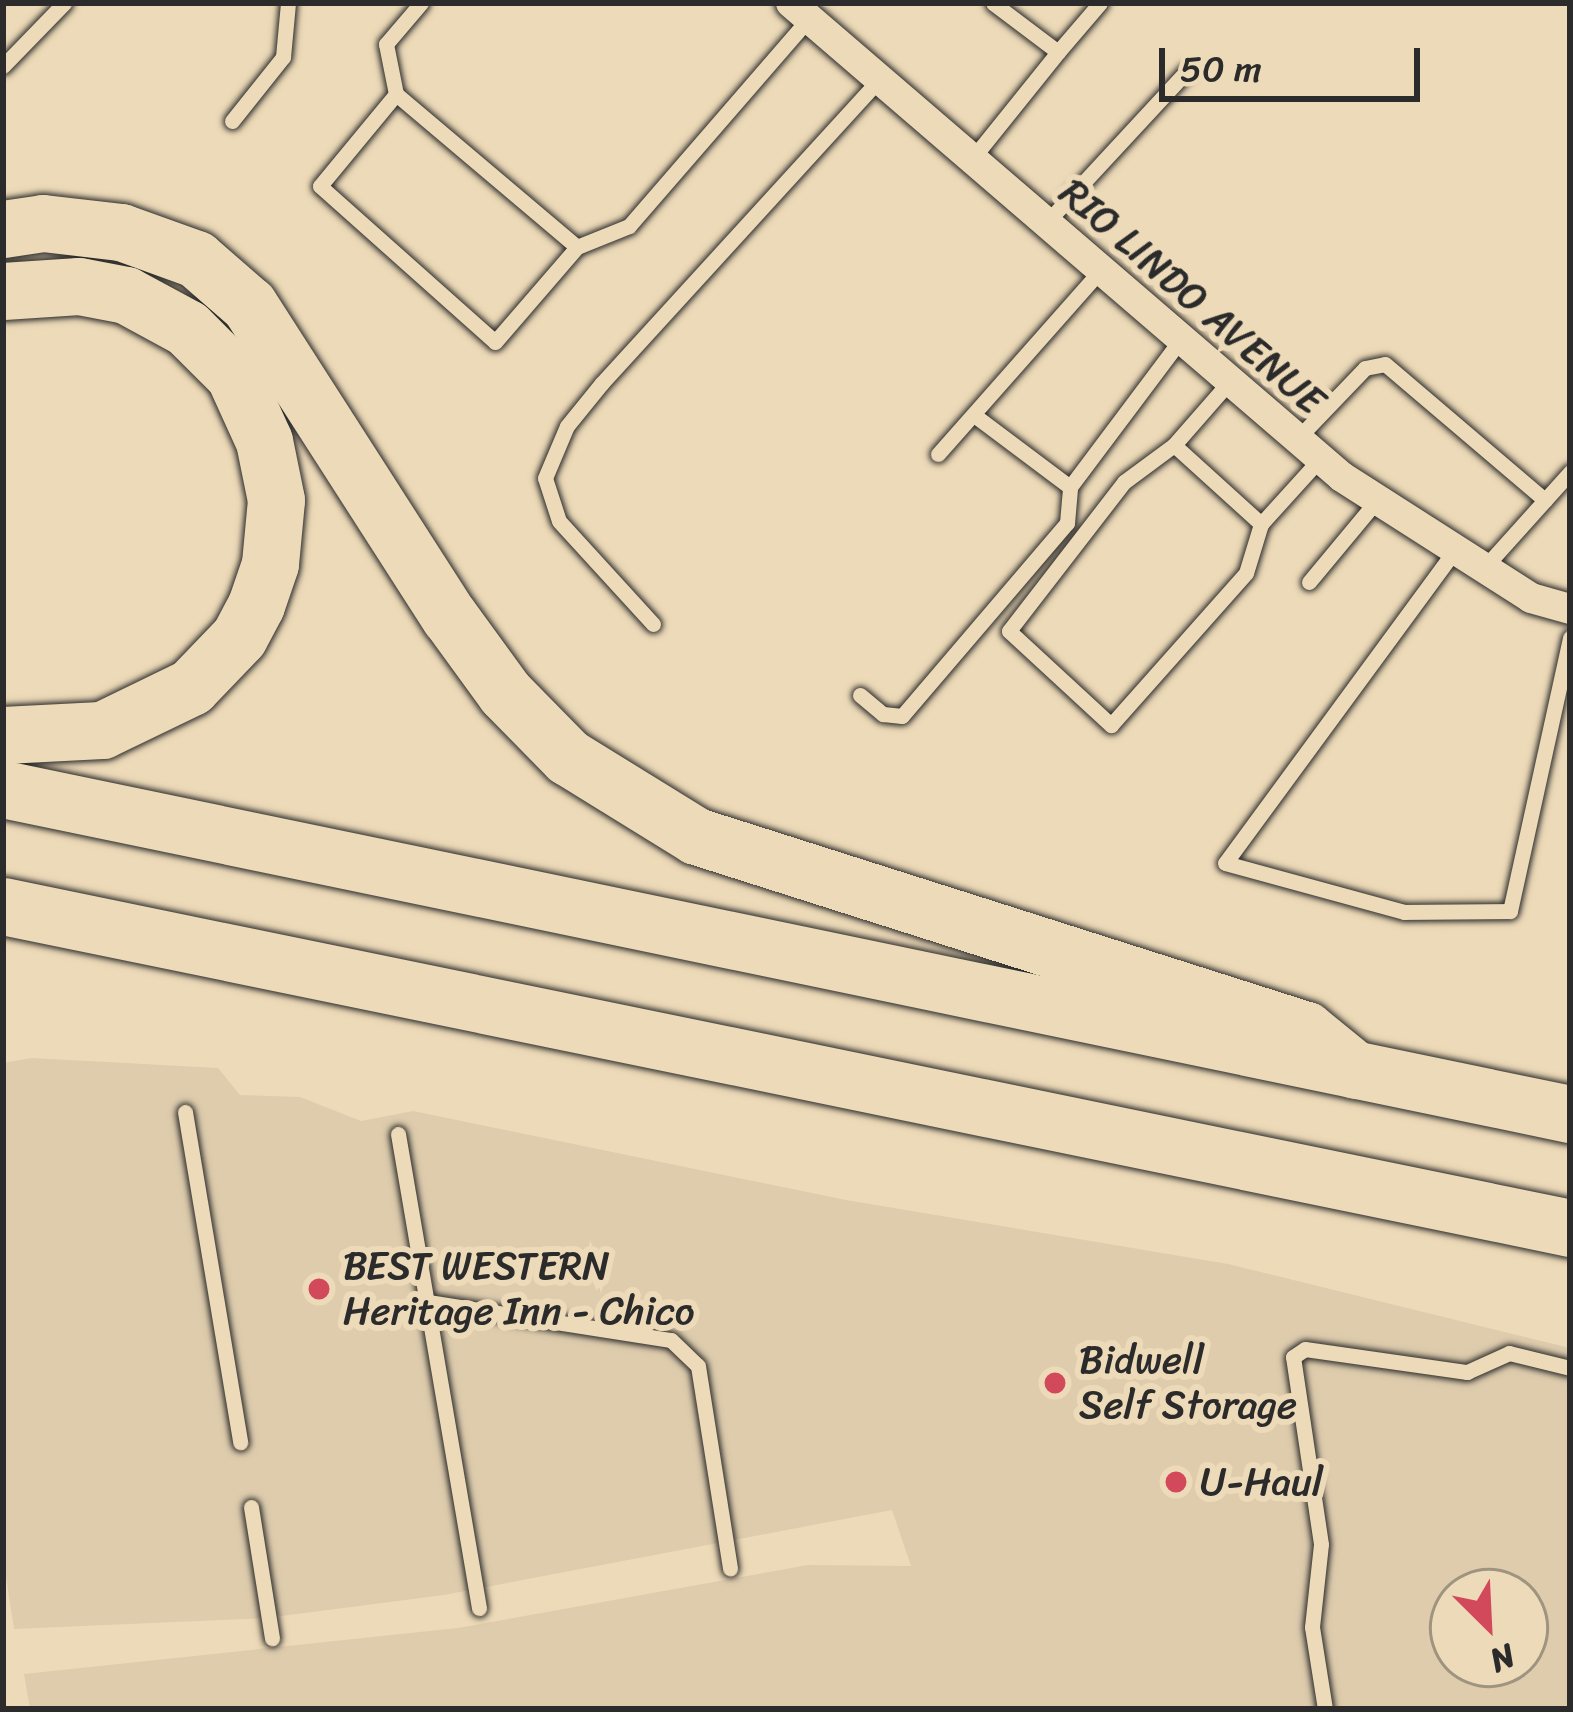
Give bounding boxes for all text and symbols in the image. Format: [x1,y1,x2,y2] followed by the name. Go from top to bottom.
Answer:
[1165,24,1426,98] scale bar
[1180,37,1262,101] text: 50 m
[1049,168,1335,426] street label: RIO LINDO AVENUE
[343,1244,695,1335] place label: BEST WESTERN Heritage Inn - Chico
[306,1276,332,1302] marker: BEST WESTERN Heritage Inn - Chico
[1079,1338,1297,1429] place label: Bidwell Self Storage
[1042,1370,1068,1396] marker: Bidwell Self Storage
[1200,1459,1323,1505] place label: U-Haul
[1163,1469,1189,1495] marker: U-Haul
[1429,1568,1549,1688] north arrow
[1480,1627,1525,1689] text: N

